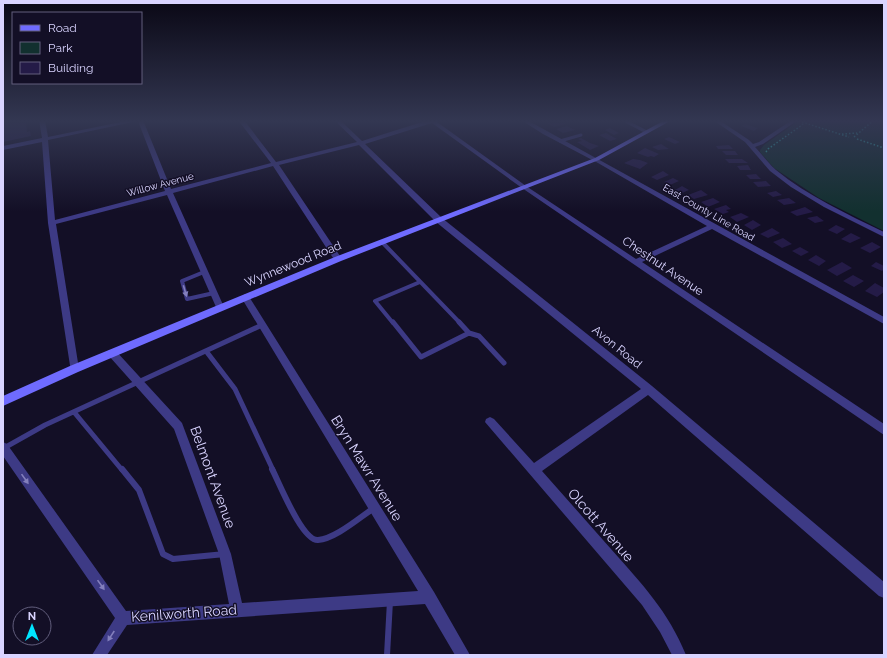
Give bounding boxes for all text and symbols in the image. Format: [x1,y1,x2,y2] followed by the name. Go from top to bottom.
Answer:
[12,12,142,84] legend
[48,21,77,35] text: Road
[48,41,73,55] text: Park
[48,61,94,75] text: Building
[125,170,195,199] street label: Willow Avenue
[661,182,757,243] street label: East County Line Road
[620,234,706,298] street label: Chestnut Avenue
[243,238,343,290] street label: Wynnewood Road
[182,286,188,298] one-way arrow
[589,323,645,371] street label: Avon Road
[328,412,406,524] street label: Bryn Mawr Avenue
[187,424,239,530] street label: Belmont Avenue
[21,474,29,484] one-way arrow
[565,485,637,565] street label: Olcott Avenue
[96,580,104,590] one-way arrow
[131,601,237,625] street label: Kenilworth Road
[12,606,52,646] north arrow
[28,610,36,623] text: N
[108,630,115,642] one-way arrow

